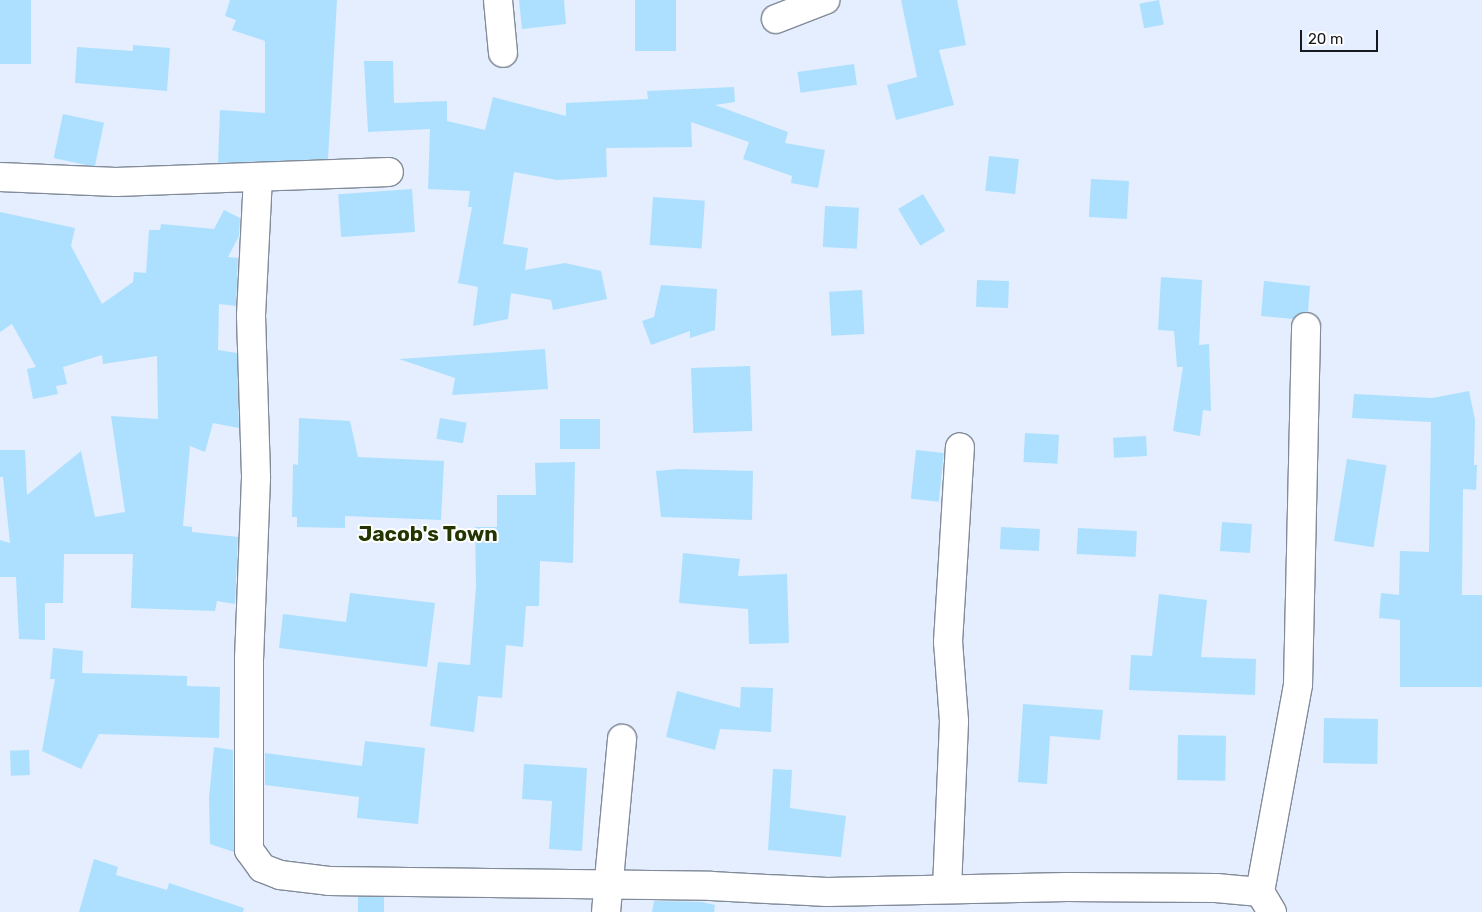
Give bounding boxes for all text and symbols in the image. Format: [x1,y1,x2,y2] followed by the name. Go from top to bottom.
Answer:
[1302,20,1380,52] scale bar
[1308,30,1343,48] text: 20 m
[358,521,498,547] district label: Jacob's Town

